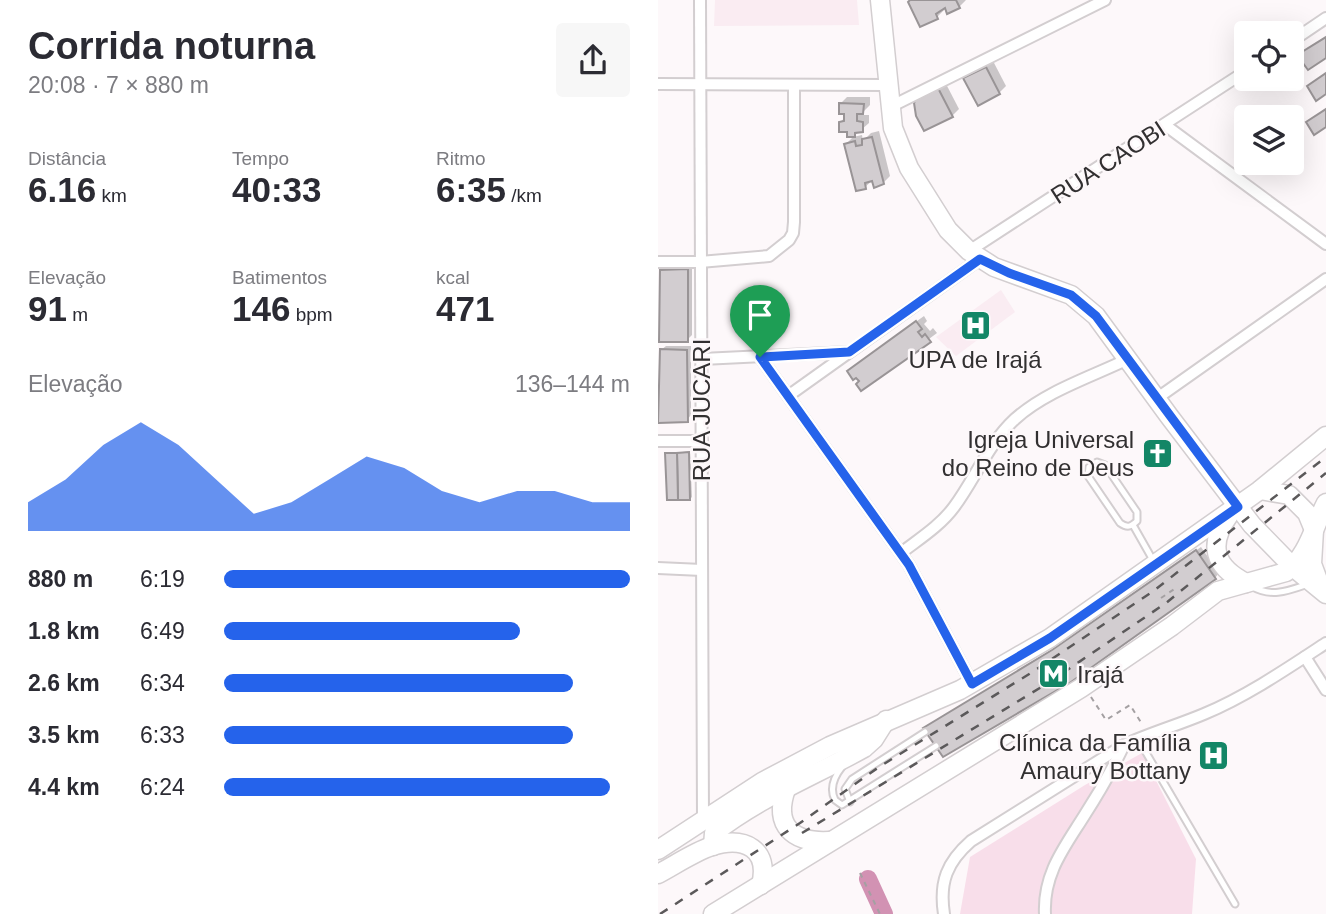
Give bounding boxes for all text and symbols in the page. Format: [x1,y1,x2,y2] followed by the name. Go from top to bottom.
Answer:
[1234,21,1304,175] map controls
[1234,21,1304,91] button: locate
[556,23,630,97] button: share
[28,25,315,67] text: Corrida noturna
[28,72,209,98] text: 20:08 · 7 × 880 m
[1234,105,1304,175] button: layers
[1046,115,1170,209] street label: RUA CAOBI
[28,148,106,169] text: Distância
[232,148,289,169] text: Tempo
[436,148,486,169] text: Ritmo
[28,170,96,209] text: 6.16
[232,170,322,209] text: 40:33
[436,170,506,209] text: 6:35
[96,185,127,206] text: km
[506,185,542,206] text: /km
[28,267,106,288] text: Elevação
[232,267,327,288] text: Batimentos
[436,267,470,288] text: kcal
[730,285,790,357] pin
[28,289,67,328] text: 91
[232,289,290,328] text: 146
[436,289,494,328] text: 471
[741,296,779,334] icon: arrive
[67,304,88,325] text: m
[290,304,333,325] text: bpm
[958,308,992,342] hospital icon: UPA de Irajá
[688,339,715,481] street label: RUA JUCARI
[909,346,1042,373] place label: UPA de Irajá
[28,371,123,397] text: Elevação
[515,371,630,397] text: 136–144 m
[942,426,1134,481] place label: Igreja Universal do Reino de Deus
[1140,436,1174,470] church icon: Igreja Universal do Reino de Deus
[28,566,93,592] text: 880 m
[140,566,185,592] text: 6:19
[28,618,100,644] text: 1.8 km
[140,618,185,644] text: 6:49
[1037,657,1071,691] metro station icon: Irajá
[1077,661,1124,688] place label: Irajá
[28,670,100,696] text: 2.6 km
[140,670,185,696] text: 6:34
[28,722,100,748] text: 3.5 km
[140,722,185,748] text: 6:33
[999,729,1192,784] place label: Clínica da Família Amaury Bottany
[1197,739,1231,773] hospital icon: Clínica da Família Amaury Bottany
[28,774,100,800] text: 4.4 km
[140,774,185,800] text: 6:24

